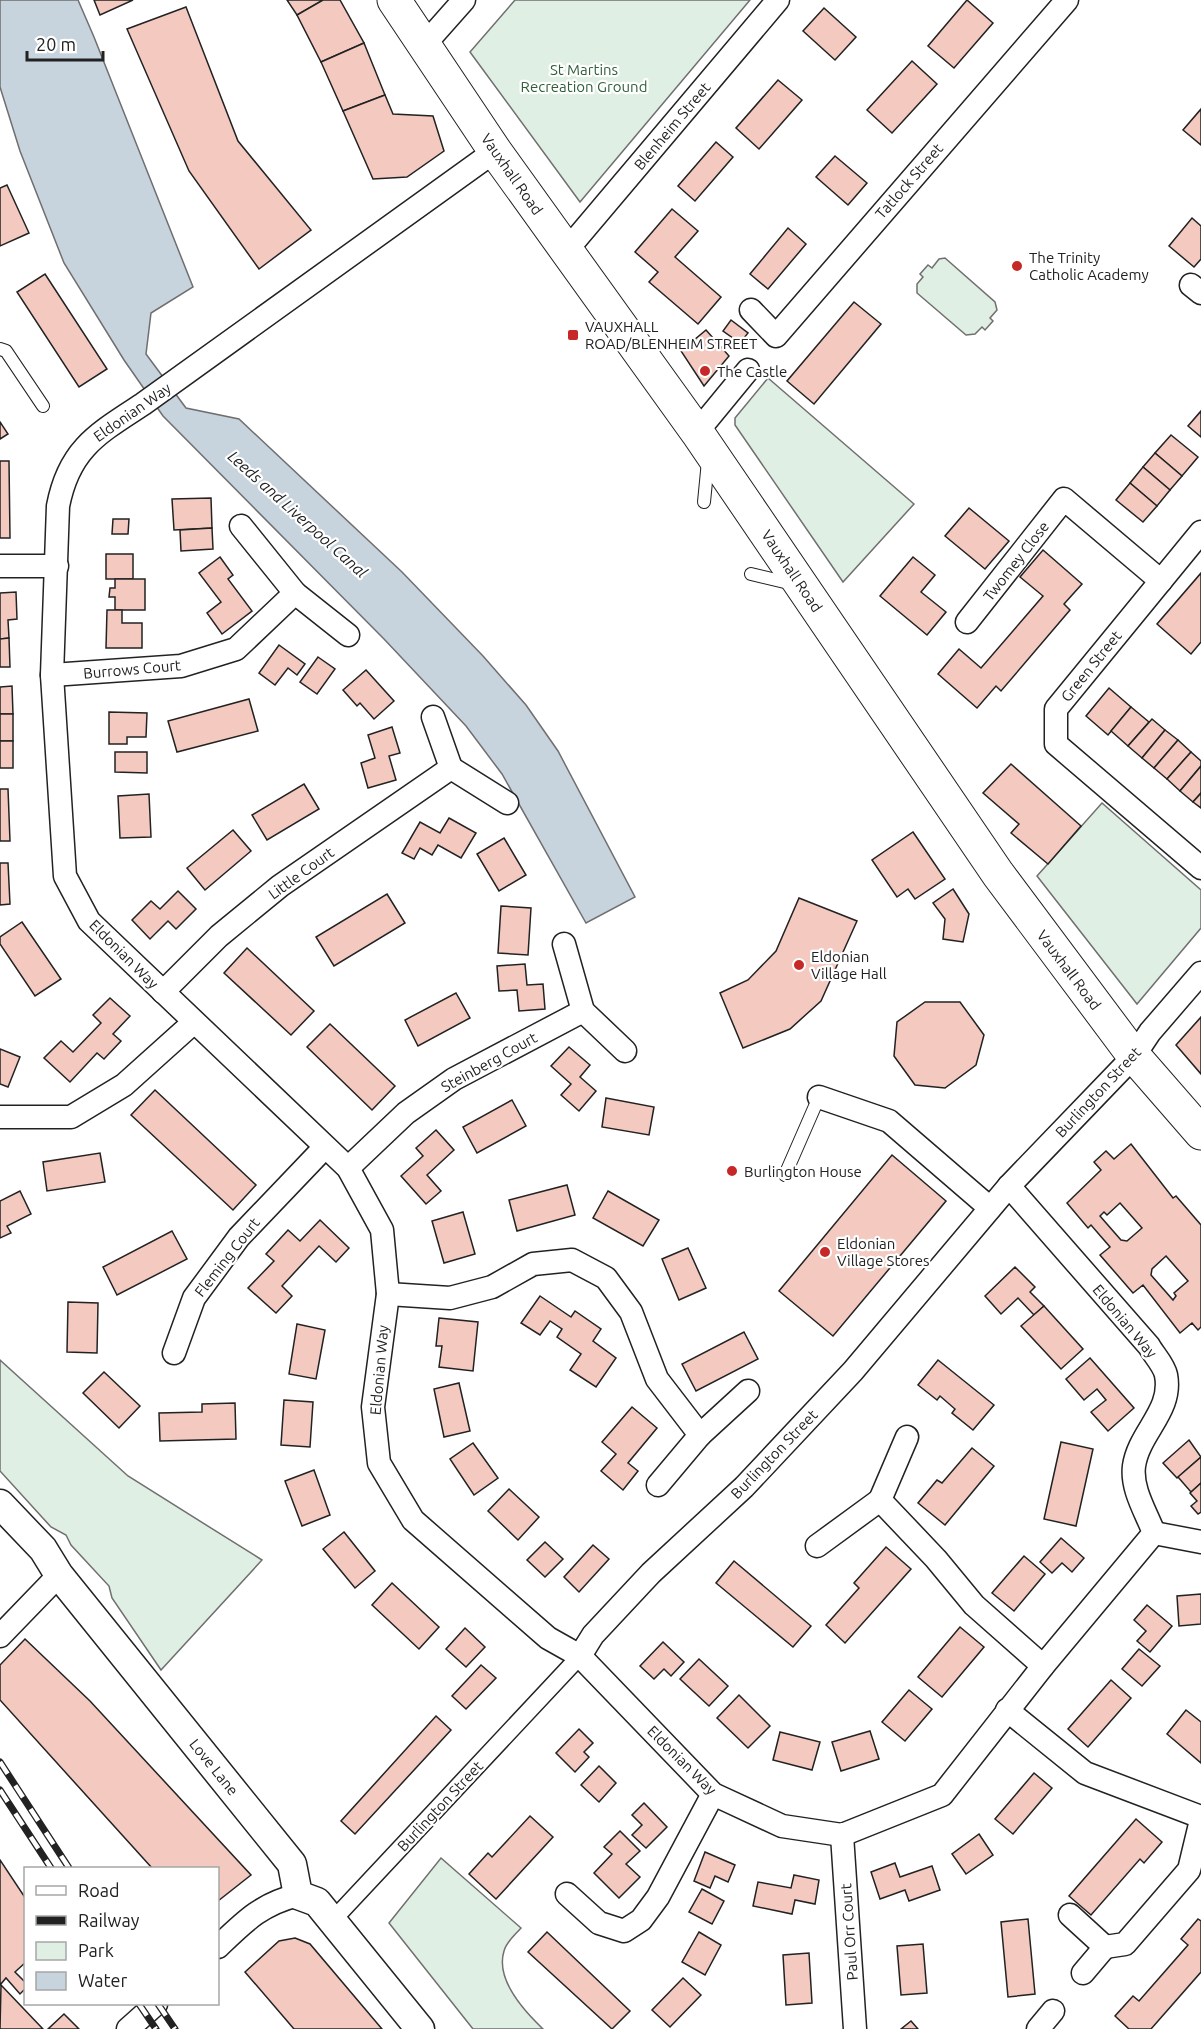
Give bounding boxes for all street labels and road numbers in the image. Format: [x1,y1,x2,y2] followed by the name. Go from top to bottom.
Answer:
[630,79,714,173] street label: Blenheim Street
[478,130,546,218] street label: Vauxhall Road
[872,140,946,222] street label: Tatlock Street
[90,379,174,445] street label: Eldonian Way
[980,518,1052,604] street label: Twomey Close
[758,527,826,615] street label: Vauxhall Road
[1057,627,1125,705] street label: Green Street
[82,656,182,682] street label: Burrows Court
[265,843,337,902] street label: Little Court
[86,916,162,992] street label: Eldonian Way
[1034,927,1104,1013] street label: Vauxhall Road
[438,1029,540,1095] street label: Steinberg Court
[1052,1043,1144,1141] street label: Burlington Street
[191,1214,263,1300] street label: Fleming Court
[1089,1281,1161,1361] street label: Eldonian Way
[367,1324,391,1416] street label: Eldonian Way
[727,1406,821,1502] street label: Burlington Street
[644,1722,720,1798] street label: Eldonian Way
[186,1735,242,1799] street label: Love Lane
[394,1757,486,1855] street label: Burlington Street
[837,1883,861,1981] street label: Paul Orr Court

